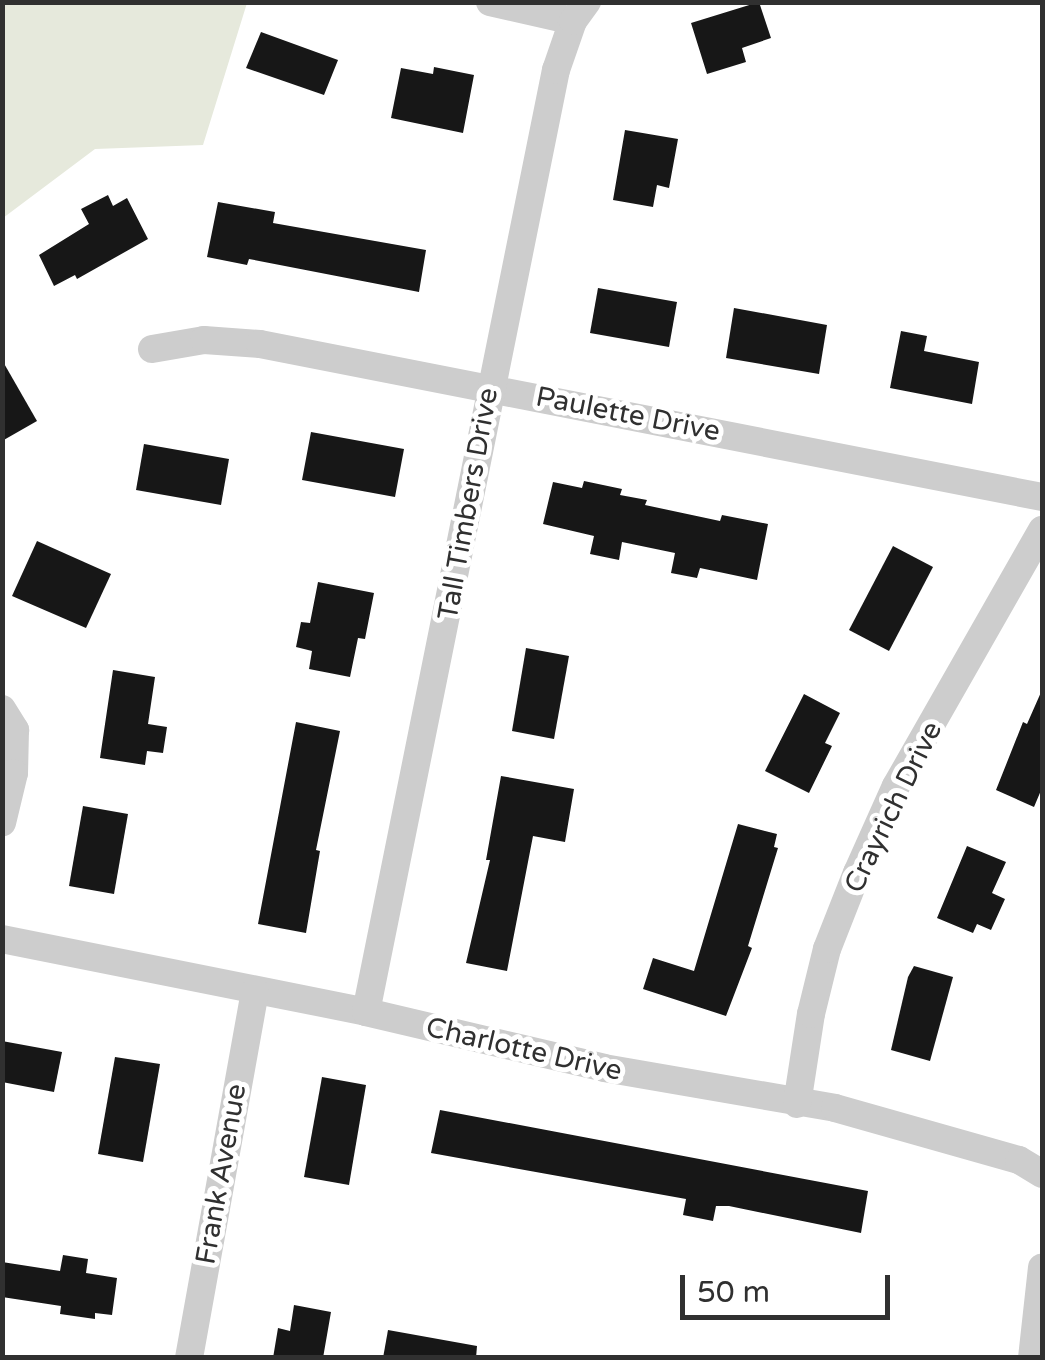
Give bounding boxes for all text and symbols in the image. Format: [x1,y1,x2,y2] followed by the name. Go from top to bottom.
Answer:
[533,380,723,448] street label: Paulette Drive
[431,385,505,623] street label: Tall Timbers Drive
[837,716,949,898] street label: Crayrich Drive
[423,1010,625,1088] street label: Charlotte Drive
[189,1081,253,1267] street label: Frank Avenue
[685,1255,895,1317] scale bar
[697,1274,770,1311] text: 50 m

